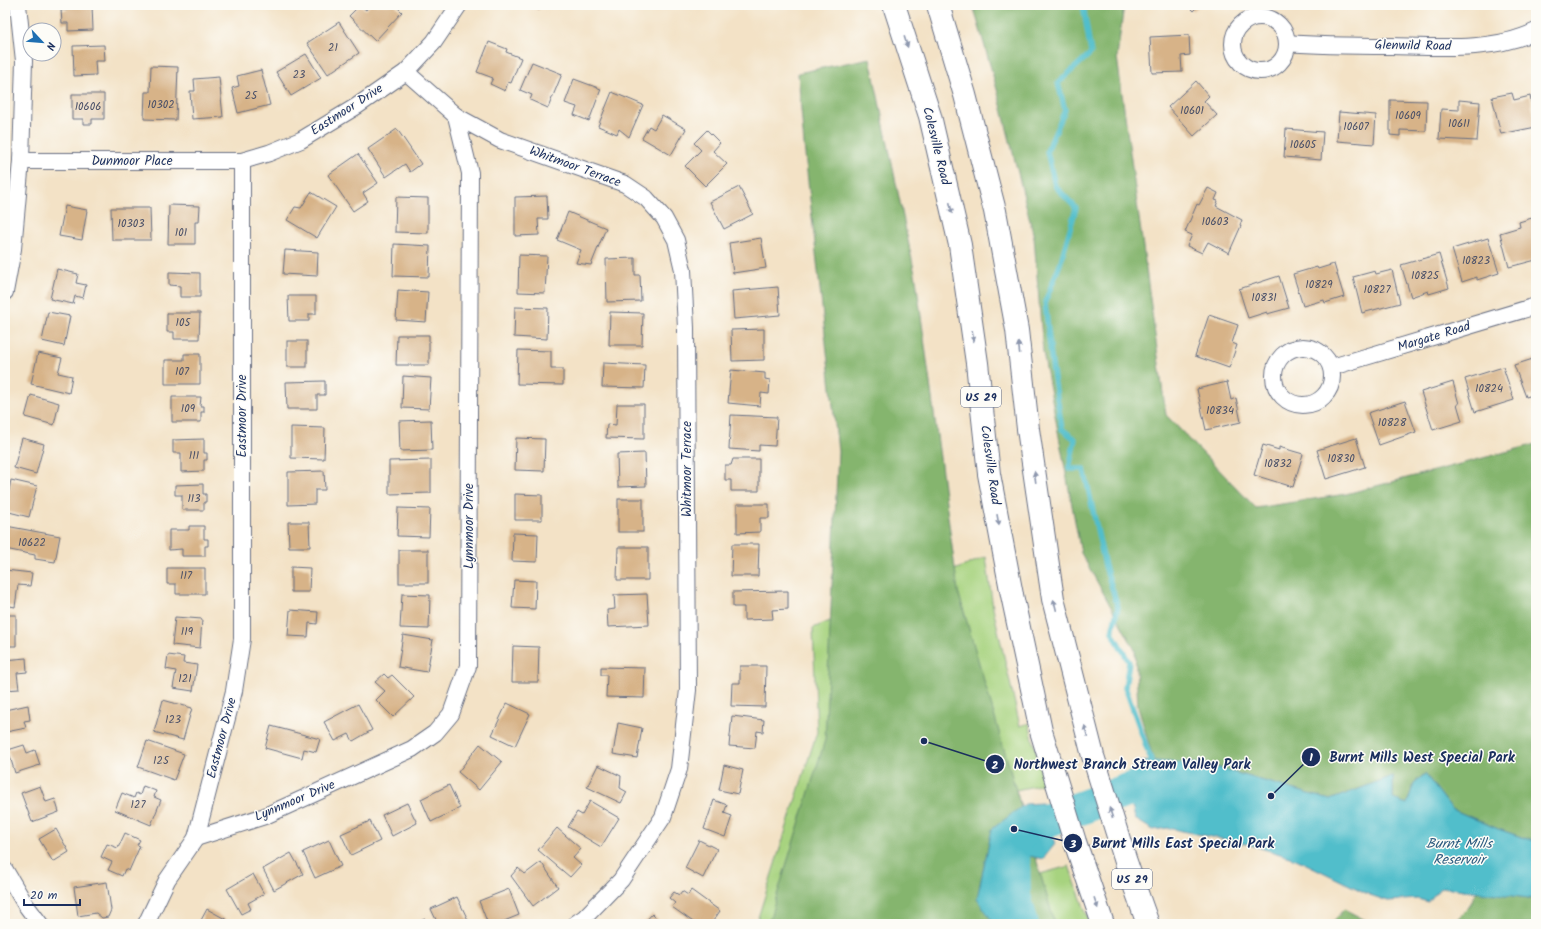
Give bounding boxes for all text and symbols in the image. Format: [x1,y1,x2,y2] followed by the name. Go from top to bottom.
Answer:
[22,22,62,62] north arrow
[1374,35,1452,57] street label: Glenwild Road
[903,36,909,48] one-way arrow
[40,39,60,53] text: N
[328,39,338,57] house number: 21
[293,66,305,84] house number: 23
[306,79,388,141] street label: Eastmoor Drive
[245,87,258,105] house number: 25
[147,96,175,114] house number: 10302
[75,98,101,116] house number: 10606
[1180,102,1204,120] house number: 10601
[916,104,956,188] street label: Colesville Road
[1395,107,1422,125] house number: 10609
[1448,115,1470,133] house number: 10611
[1343,118,1370,136] house number: 10607
[1290,136,1317,154] house number: 10605
[526,141,624,193] street label: Whitmoor Terrace
[91,151,173,172] street label: Dunmoor Place
[948,202,954,214] one-way arrow
[1202,213,1228,231] house number: 10603
[117,215,145,233] house number: 10303
[175,224,187,242] house number: 101
[1462,252,1490,270] house number: 10823
[1411,267,1440,285] house number: 10825
[1305,276,1333,294] house number: 10829
[1363,281,1391,299] house number: 10827
[1251,289,1277,307] house number: 10831
[176,314,192,332] house number: 105
[1395,316,1473,358] street label: Margate Road
[970,330,976,342] one-way arrow
[1015,342,1022,354] one-way arrow
[175,363,190,381] house number: 107
[232,374,253,458] street label: Eastmoor Drive
[1475,380,1503,398] house number: 10824
[961,387,1001,407] road number: US 29
[181,400,196,418] house number: 109
[1206,402,1234,420] house number: 10834
[1378,414,1407,432] house number: 10828
[677,421,698,517] street label: Whitmoor Terrace
[974,424,1006,507] street label: Colesville Road
[189,447,199,465] house number: 111
[1327,450,1355,468] house number: 10830
[1264,455,1292,473] house number: 10832
[1032,471,1038,483] one-way arrow
[459,483,480,569] street label: Lynnmoor Drive
[187,490,201,508] house number: 113
[995,514,1001,526] one-way arrow
[18,534,46,552] house number: 10622
[180,567,193,585] house number: 117
[1051,599,1057,611] one-way arrow
[181,623,194,641] house number: 119
[178,670,192,688] house number: 121
[201,695,243,781] street label: Eastmoor Drive
[165,711,181,729] house number: 123
[1083,725,1089,737] one-way arrow
[1301,744,1523,770] callout: Burnt Mills West Special Park
[1329,747,1516,769] text: Burnt Mills West Special Park
[1309,748,1313,767] text: 1
[985,751,1258,777] callout: Northwest Branch Stream Valley Park
[153,752,170,770] house number: 125
[1014,754,1251,776] text: Northwest Branch Stream Valley Park
[992,756,999,775] text: 2
[251,775,339,827] street label: Lynnmoor Drive
[131,796,146,814] house number: 127
[1108,807,1114,819] one-way arrow
[1063,830,1282,856] callout: Burnt Mills East Special Park
[1092,833,1275,855] text: Burnt Mills East Special Park
[1426,833,1494,871] water label: Burnt Mills Reservoir
[1069,835,1077,854] text: 3
[1112,869,1152,889] road number: US 29
[24,881,80,907] scale bar
[30,886,58,905] text: 20 m
[1093,898,1099,910] one-way arrow

